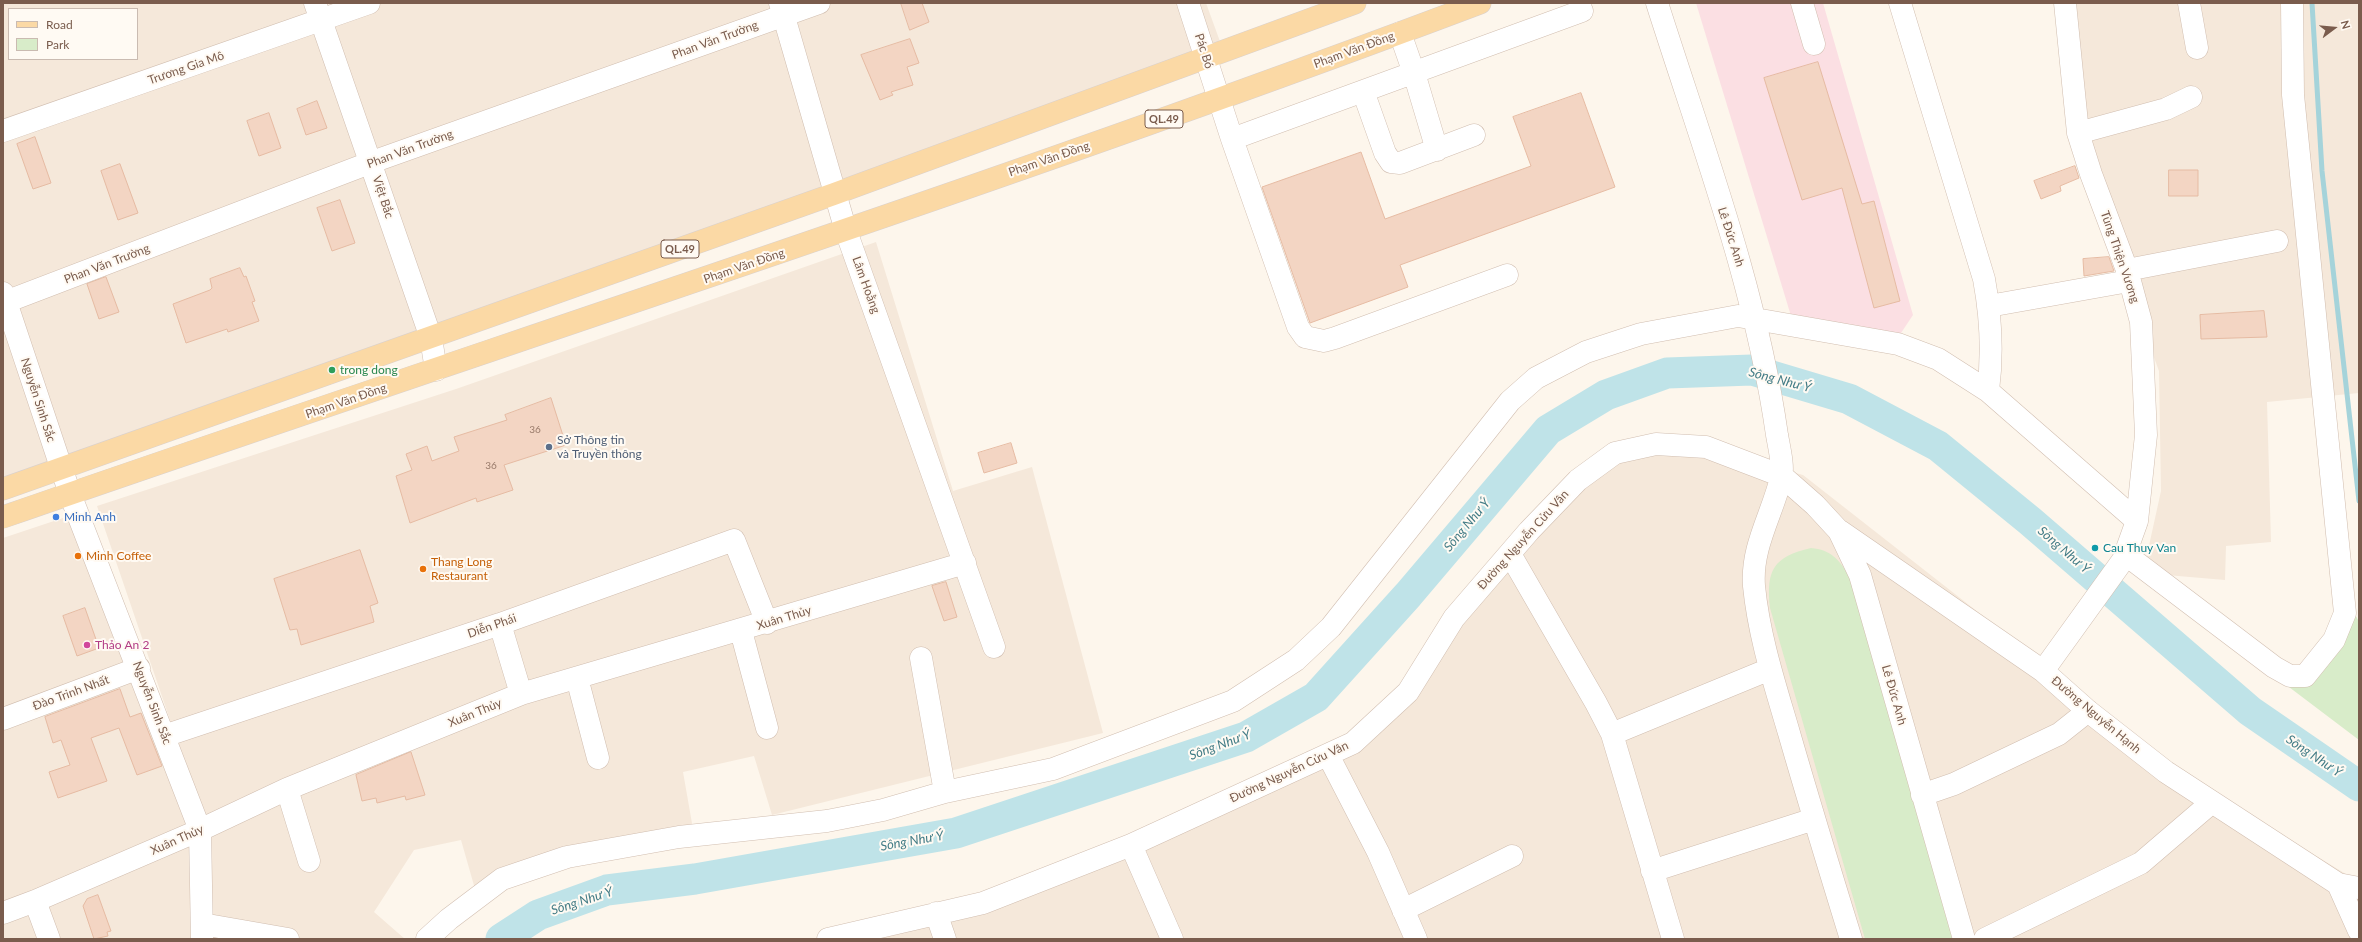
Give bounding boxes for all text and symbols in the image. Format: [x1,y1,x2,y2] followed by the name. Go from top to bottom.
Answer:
[8,8,138,60] legend
[2314,8,2354,48] north arrow
[46,17,73,32] text: Road
[670,18,760,62] street label: Phan Văn Trường
[2339,19,2353,30] text: N
[1312,29,1396,71] street label: Phạm Văn Đồng
[1192,32,1216,70] street label: Pác Bó
[46,37,69,52] text: Park
[146,48,226,88] street label: Trương Gia Mô
[1145,110,1183,128] road number: QL.49
[365,127,455,171] street label: Phan Văn Trường
[1007,138,1091,180] street label: Phạm Văn Đồng
[369,174,397,220] street label: Việt Bắc
[1715,205,1747,269] street label: Lê Đức Anh
[2097,209,2143,305] street label: Tùng Thiện Vương
[661,240,699,258] road number: QL.49
[62,241,152,287] street label: Phan Văn Trường
[702,245,786,287] street label: Phạm Văn Đồng
[849,254,883,316] street label: Lâm Hoằng
[18,356,58,444] street label: Nguyễn Sinh Sắc
[340,363,398,377] place label: trong dong
[1747,364,1813,396] water label: Sông Như Ý
[327,365,337,375] marker: trong dong
[304,380,388,422] street label: Phạm Văn Đồng
[529,424,541,436] house number: 36
[557,433,642,461] place label: Sở Thông tin và Truyền thông
[544,442,554,452] marker: Sở Thông tin và Truyền thông
[485,460,497,472] house number: 36
[1474,487,1572,593] street label: Đường Nguyễn Cửu Vân
[1440,495,1494,555] water label: Sông Như Ý
[64,510,116,524] place label: Minh Anh
[51,512,61,522] marker: Minh Anh
[2035,523,2093,577] water label: Sông Như Ý
[2103,541,2176,555] place label: Cau Thuy Van
[2090,543,2100,553] marker: Cau Thuy Van
[86,549,151,563] place label: Minh Coffee
[73,551,83,561] marker: Minh Coffee
[431,555,492,583] place label: Thang Long Restaurant
[418,564,428,574] marker: Thang Long Restaurant
[755,603,813,633] street label: Xuân Thủy
[466,611,518,641] street label: Diễn Phái
[95,638,149,652] place label: Thảo An 2
[82,640,92,650] marker: Thảo An 2
[130,659,174,747] street label: Nguyễn Sinh Sắc
[1879,663,1909,727] street label: Lê Đức Anh
[31,672,111,714] street label: Đào Trinh Nhất
[2048,673,2144,757] street label: Đường Nguyễn Hạnh
[446,696,504,730] street label: Xuân Thủy
[1187,727,1253,763] water label: Sông Như Ý
[2283,732,2345,780] water label: Sông Như Ý
[1227,738,1351,806] street label: Đường Nguyễn Cửu Vân
[148,822,206,858] street label: Xuân Thủy
[879,828,945,854] water label: Sông Như Ý
[549,884,615,918] water label: Sông Như Ý

